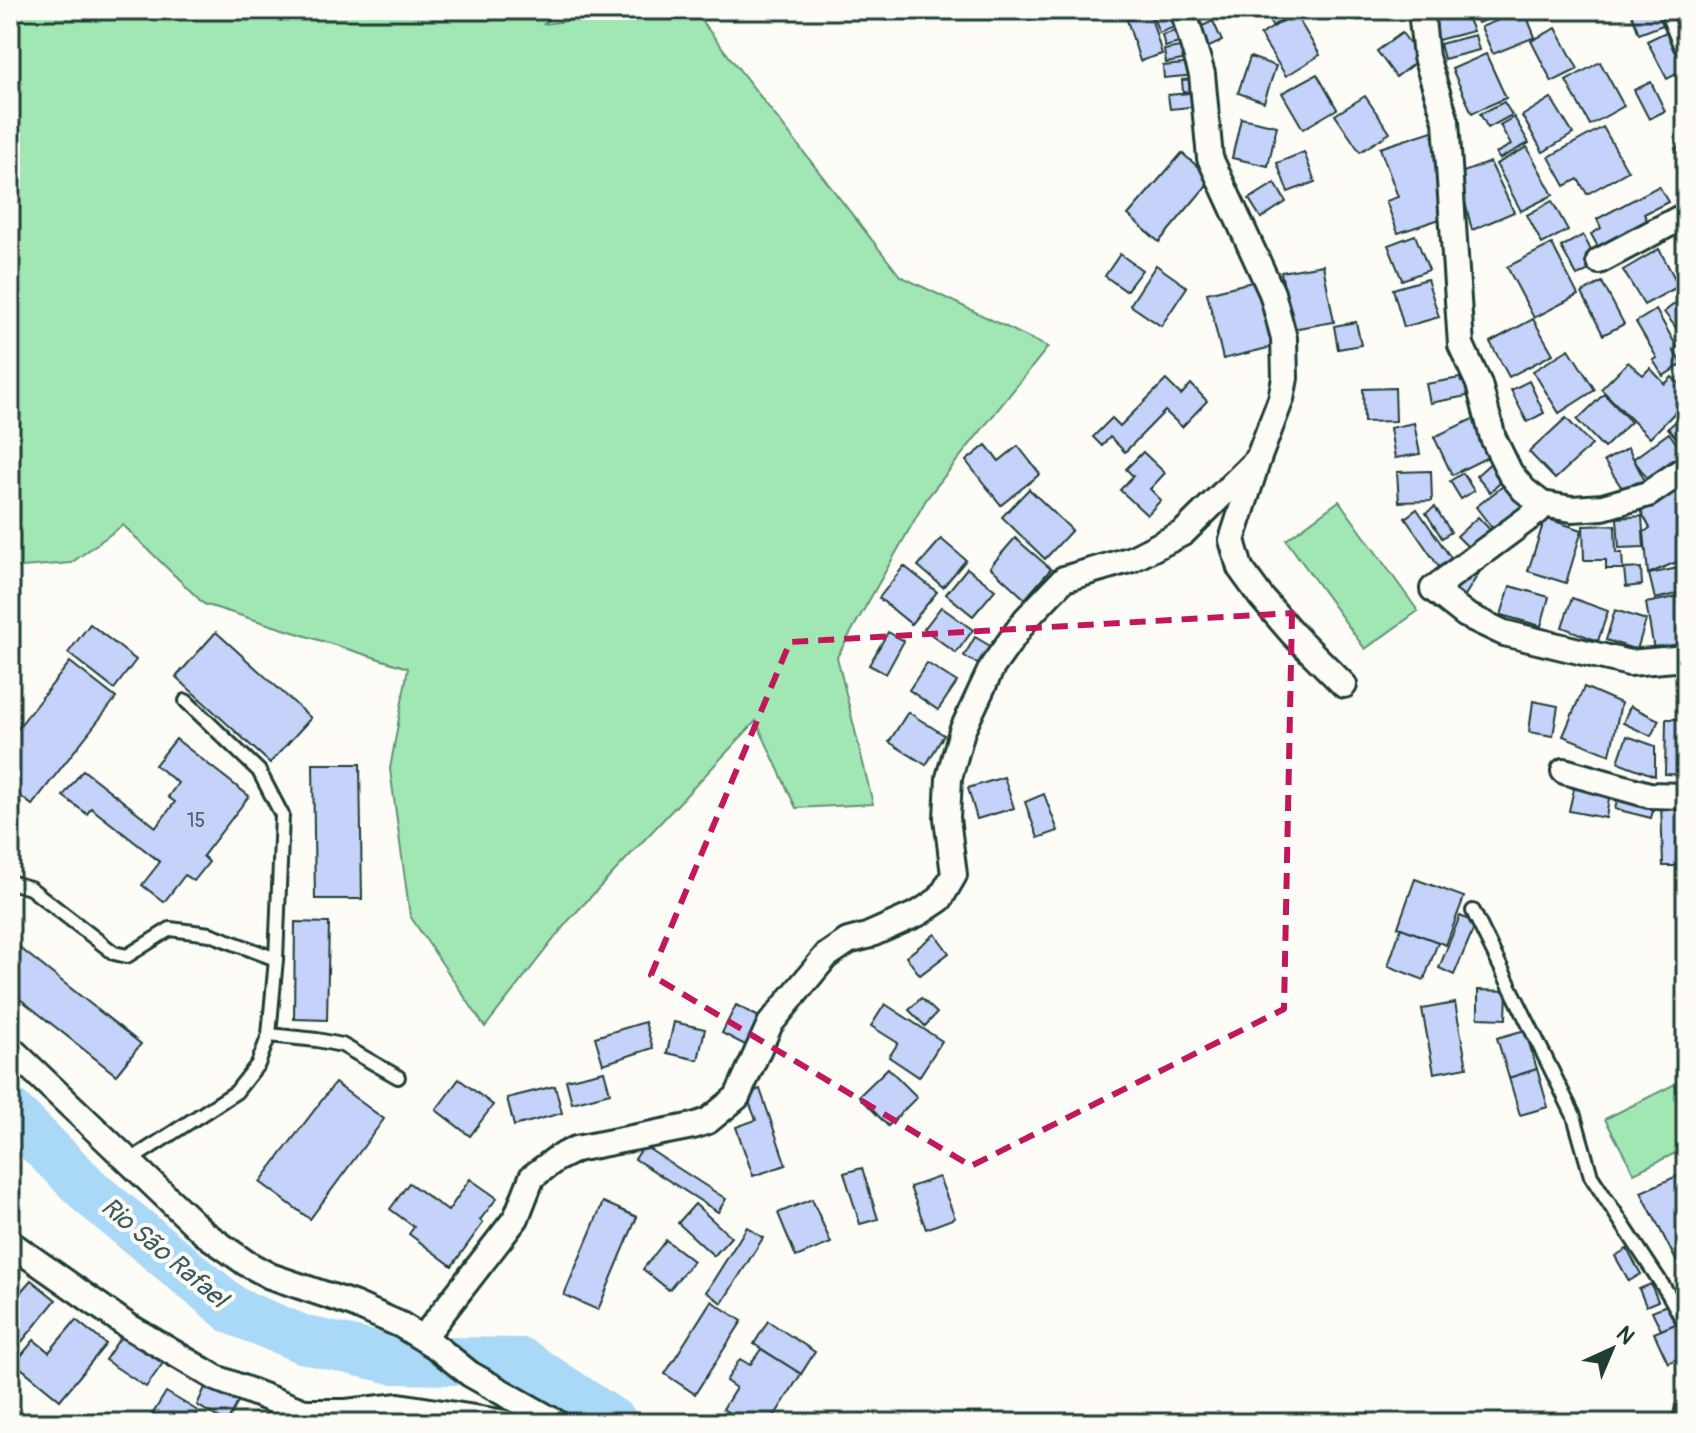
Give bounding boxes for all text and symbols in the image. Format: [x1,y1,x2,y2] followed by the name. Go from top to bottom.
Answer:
[187,808,205,833] house number: 15
[94,1191,236,1317] water label: Rio São Rafael
[1572,1309,1652,1389] north arrow
[1610,1320,1640,1351] text: N

